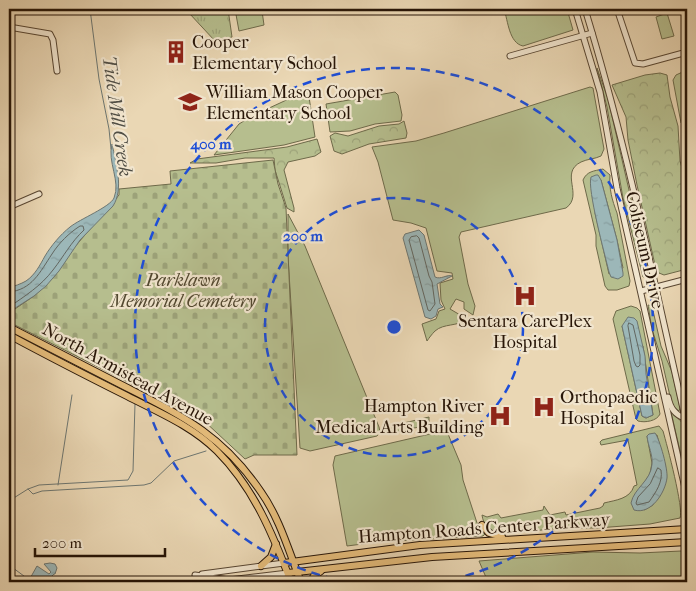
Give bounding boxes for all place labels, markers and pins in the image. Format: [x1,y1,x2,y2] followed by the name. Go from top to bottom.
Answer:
[192,32,337,74] place label: Cooper Elementary School
[163,39,189,65] building icon: Cooper Elementary School
[205,82,383,124] place label: William Mason Cooper Elementary School
[177,89,203,115] school or university icon: William Mason Cooper Elementary School
[512,283,538,309] hospital icon: Sentara CarePlex Hospital
[458,311,592,353] place label: Sentara CarePlex Hospital
[385,318,403,336] centre of rings
[560,387,658,429] place label: Orthopaedic Hospital
[531,394,557,420] hospital icon: Orthopaedic Hospital
[315,396,484,438] place label: Hampton River Medical Arts Building
[487,403,513,429] hospital icon: Hampton River Medical Arts Building

